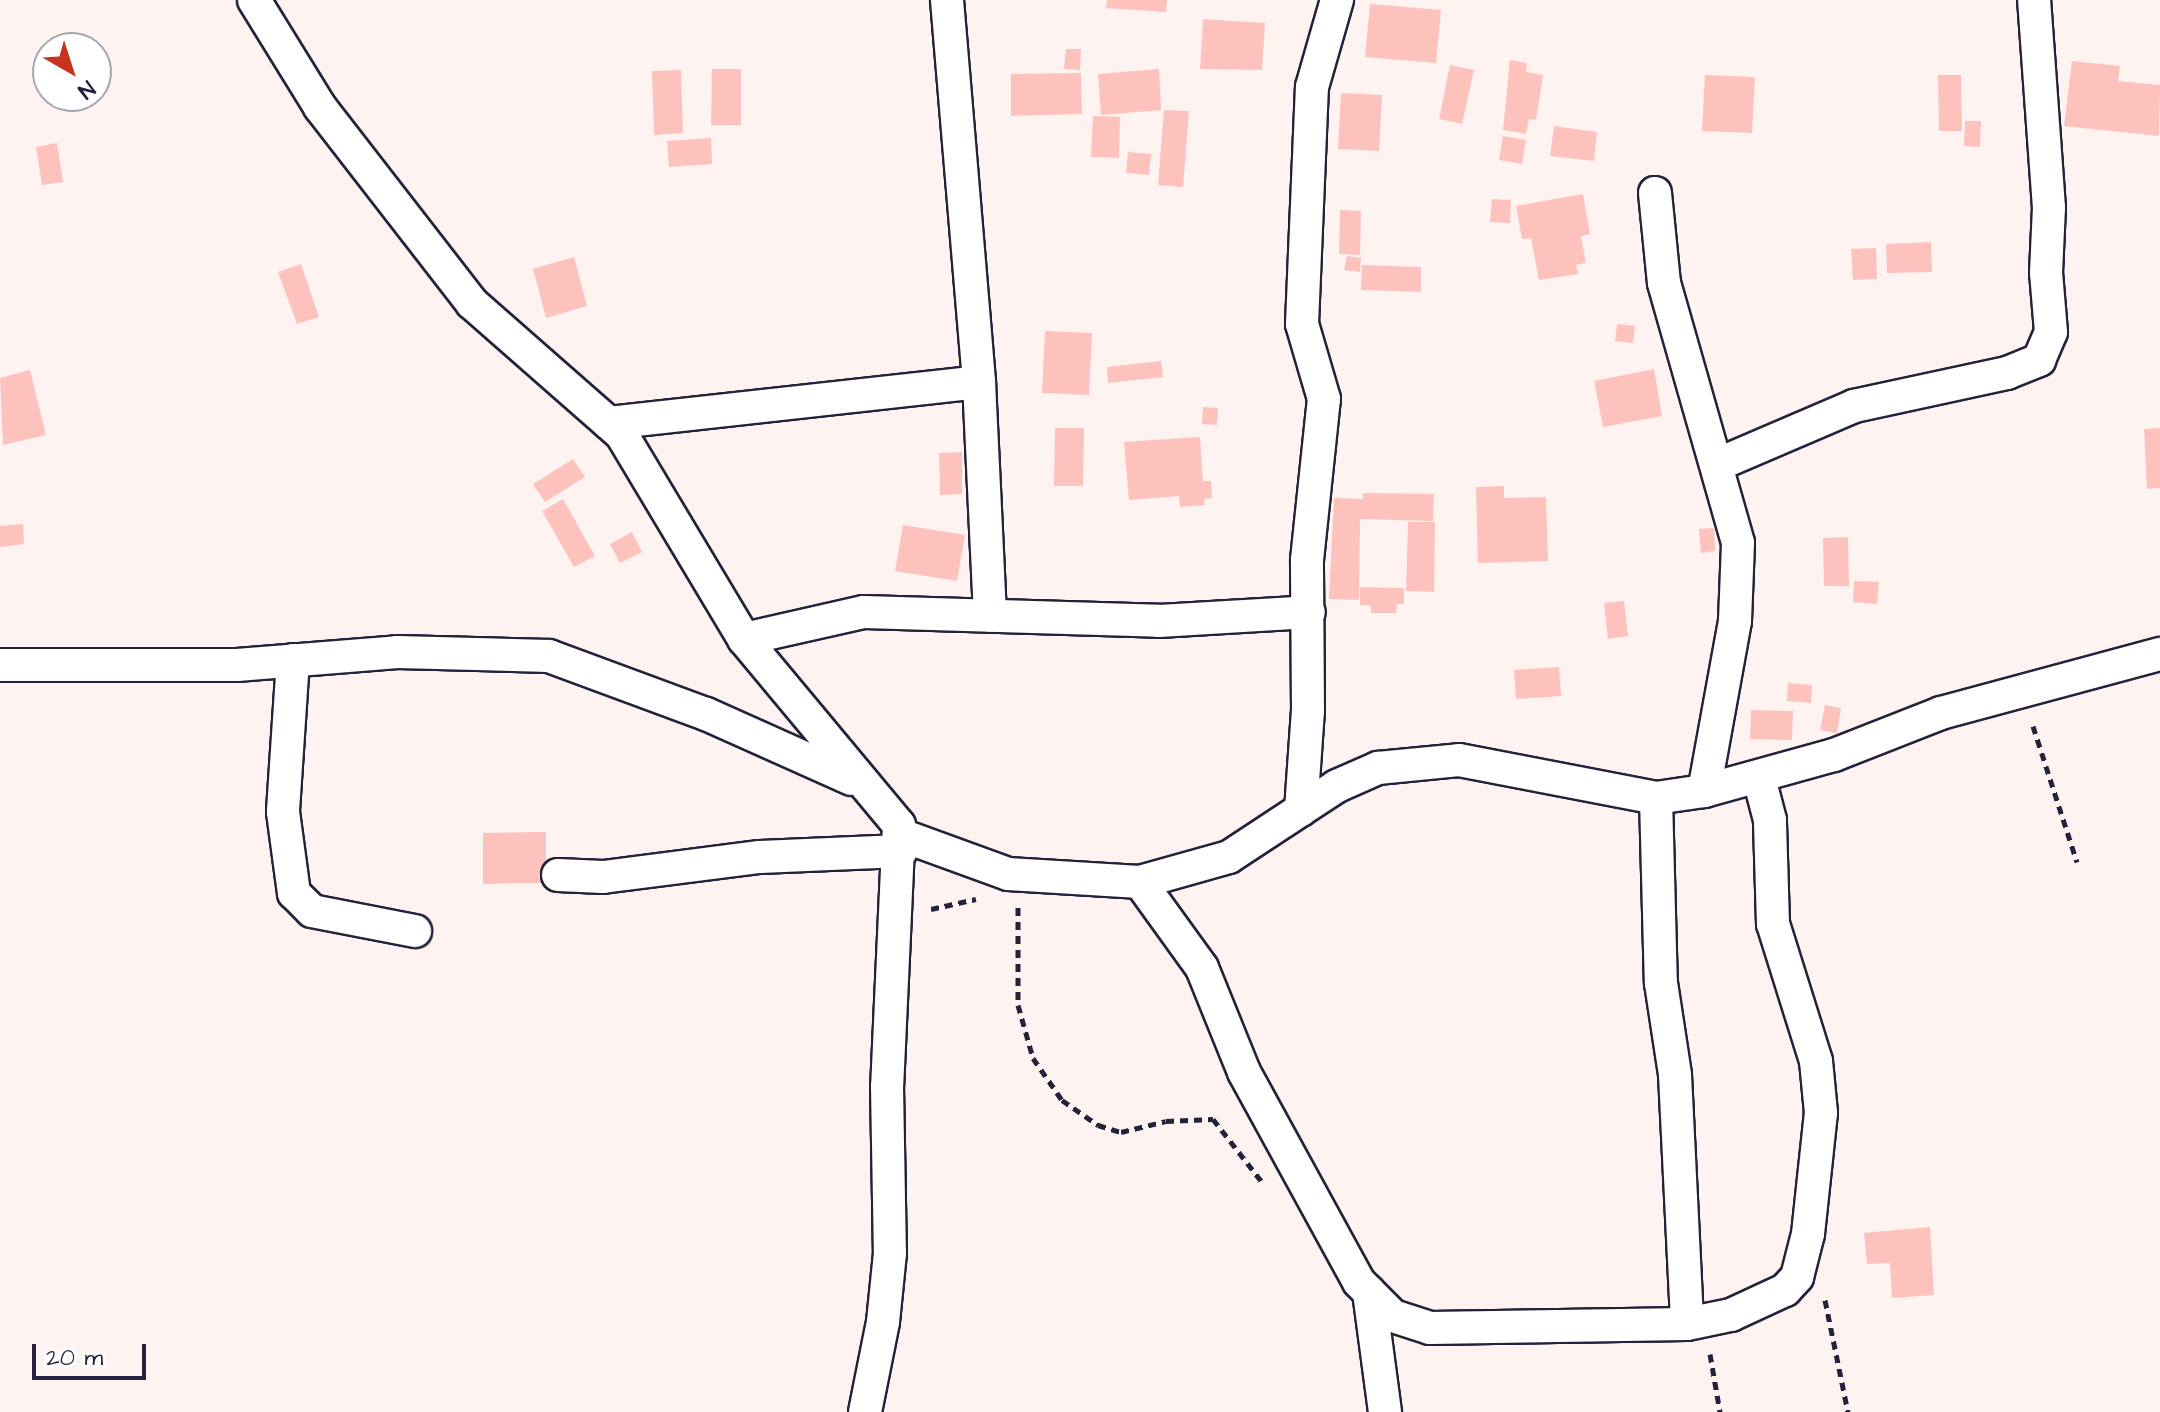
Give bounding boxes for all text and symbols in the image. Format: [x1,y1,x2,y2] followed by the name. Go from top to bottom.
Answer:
[32,32,112,112] north arrow
[71,73,101,106] text: N
[36,1328,150,1378] scale bar
[46,1341,103,1375] text: 20 m

